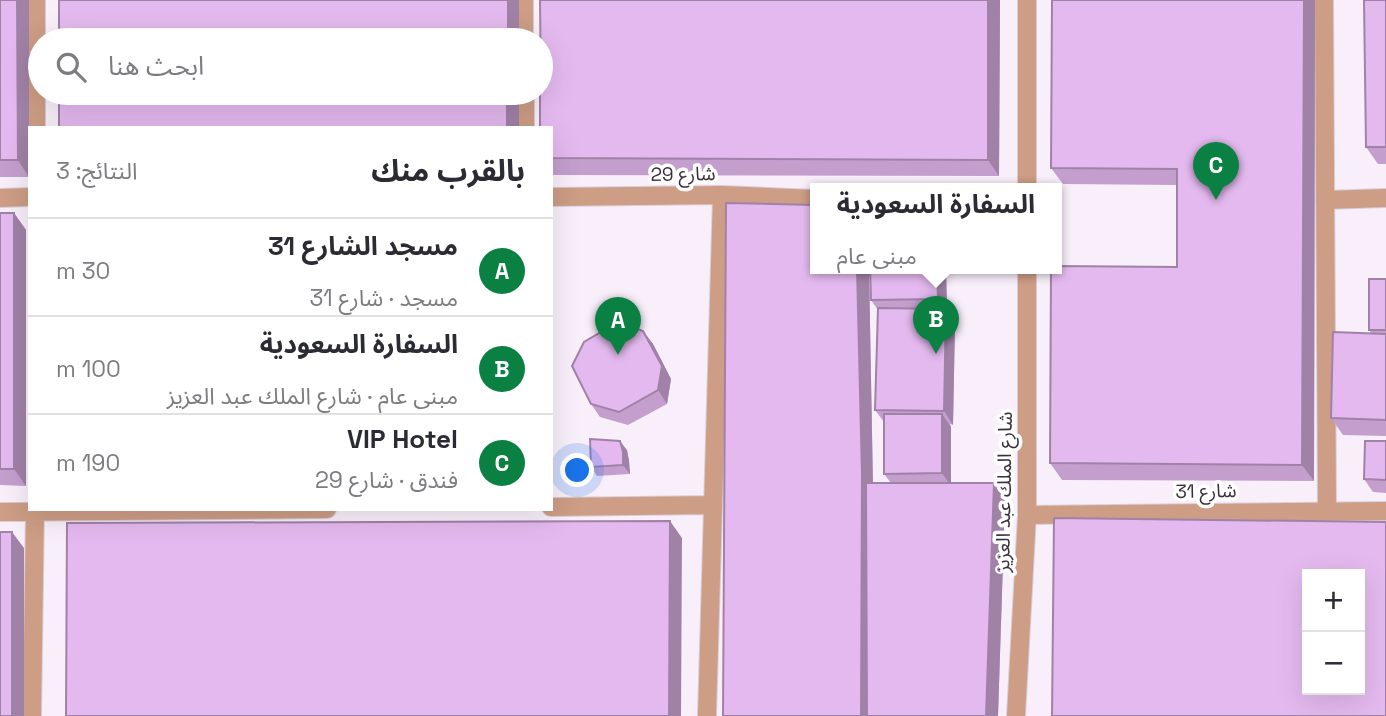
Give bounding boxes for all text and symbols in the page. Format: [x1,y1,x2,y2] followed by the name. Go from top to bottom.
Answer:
[28,28,553,105] search box
[52,48,90,86] icon: search
[108,49,204,83] text: ابحث هنا
[1193,142,1239,200] pin: C
[371,151,525,190] text: بالقرب منك
[56,156,137,186] text: النتائج: 3
[650,161,716,188] street label: شارع 29
[810,183,1062,274] popup
[837,187,1035,221] text: السفارة السعودية
[268,229,458,263] text: مسجد الشارع 31
[837,241,917,271] text: مبنى عام
[56,256,110,286] text: 30 m
[495,256,509,286] text: A
[309,283,458,313] text: مسجد · شارع 31
[913,296,959,354] pin: B
[595,297,641,355] pin: A
[260,327,458,361] text: السفارة السعودية
[56,354,121,384] text: 100 m
[494,354,510,384] text: B
[167,381,458,411] text: مبنى عام · شارع الملك عبد العزيز
[990,411,1019,574] street label: شارع الملك عبد العزيز
[347,422,458,456] text: VIP Hotel
[56,448,120,478] text: 190 m
[495,448,509,478] text: C
[560,453,594,487] your location
[315,465,458,495] text: فندق · شارع 29
[1175,478,1237,505] street label: شارع 31
[1302,569,1365,695] map controls
[1302,569,1365,632] button: +
[1302,632,1365,695] button: −

